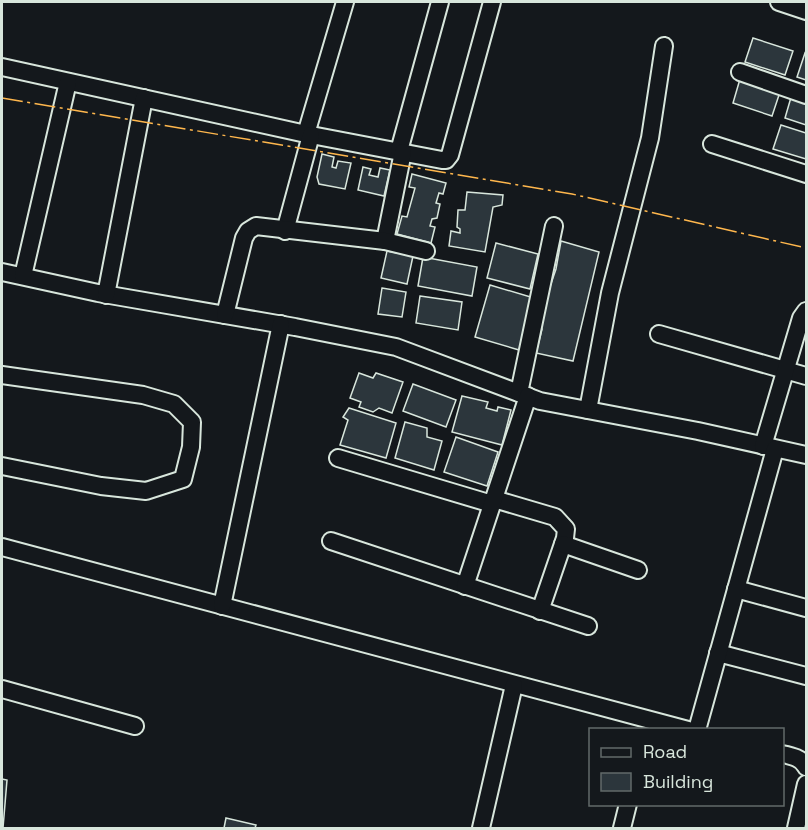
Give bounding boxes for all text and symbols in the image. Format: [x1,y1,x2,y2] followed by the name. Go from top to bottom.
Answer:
[589,728,784,806] legend
[643,740,687,763] text: Road
[643,770,713,793] text: Building

